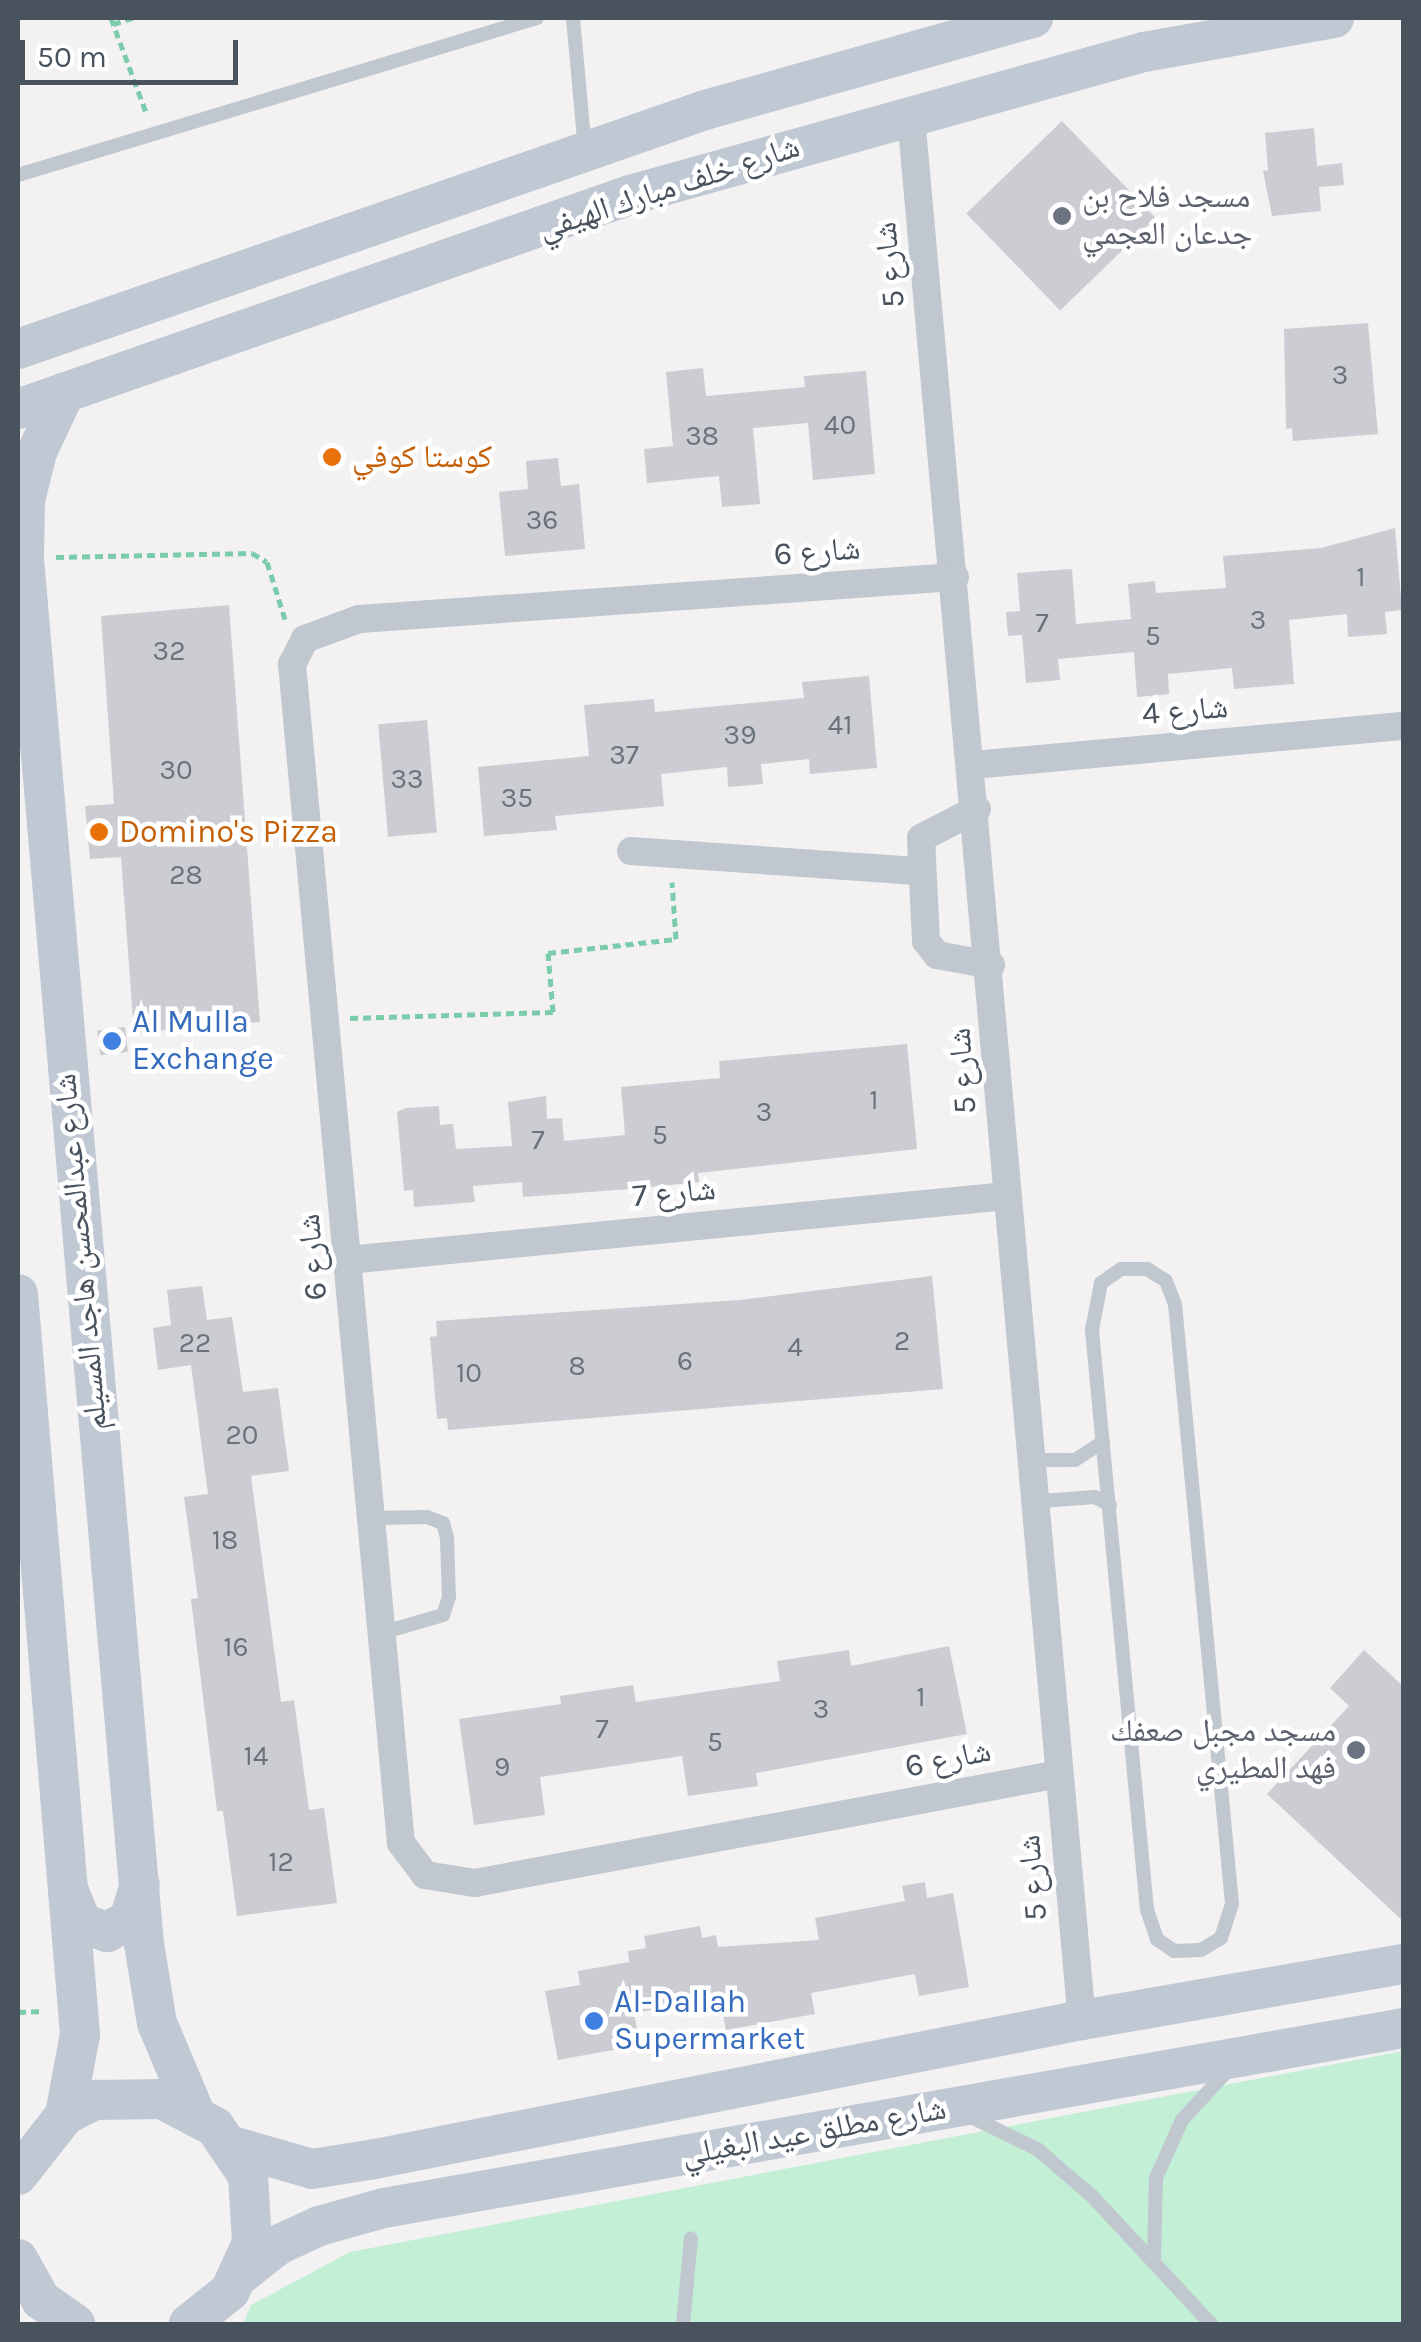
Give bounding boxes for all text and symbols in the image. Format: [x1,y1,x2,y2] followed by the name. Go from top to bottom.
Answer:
[25,20,242,82] scale bar
[37,39,107,75] text: 50 m
[533,128,805,248] street label: شارع خلف مبارك الهيفي
[1082,179,1252,254] place label: مسجد فلاح بن جدعان العجمي
[1051,205,1073,227] marker: مسجد فلاح بن جدعان العجمي
[866,220,914,310] street label: شارع 5
[1332,358,1348,392] house number: 3
[824,408,856,442] house number: 40
[685,419,719,453] house number: 38
[352,438,492,476] place label: كوستا كوفي
[321,446,343,468] marker: كوستا كوفي
[526,503,558,537] house number: 36
[772,530,862,574] street label: شارع 6
[1356,560,1366,594] house number: 1
[1250,603,1266,637] house number: 3
[1035,606,1049,640] house number: 7
[1145,619,1161,653] house number: 5
[153,634,185,668] house number: 32
[1140,688,1230,734] street label: شارع 4
[828,708,852,742] house number: 41
[724,718,756,752] house number: 39
[609,738,639,772] house number: 37
[159,753,193,787] house number: 30
[390,762,424,796] house number: 33
[501,781,533,815] house number: 35
[119,813,338,851] place label: Domino's Pizza
[88,821,110,843] marker: Domino's Pizza
[169,858,203,892] house number: 28
[132,1004,274,1079] place label: Al Mulla Exchange
[941,1027,985,1115] street label: شارع 5
[101,1030,123,1052] marker: Al Mulla Exchange
[46,1072,116,1432] street label: شارع عبدالمحسن هاجد المسيلم
[869,1083,879,1117] house number: 1
[756,1095,772,1129] house number: 3
[652,1118,668,1152] house number: 5
[531,1123,545,1157] house number: 7
[631,1170,717,1216] street label: شارع 7
[290,1212,336,1302] street label: شارع 6
[894,1324,910,1358] house number: 2
[179,1326,211,1360] house number: 22
[787,1330,803,1364] house number: 4
[677,1344,693,1378] house number: 6
[568,1349,586,1383] house number: 8
[456,1356,482,1390] house number: 10
[226,1418,258,1452] house number: 20
[212,1523,238,1557] house number: 18
[223,1630,249,1664] house number: 16
[916,1680,926,1714] house number: 1
[813,1692,829,1726] house number: 3
[595,1712,609,1746] house number: 7
[1110,1713,1336,1788] place label: مسجد مجبل صعفك فهد المطيري
[707,1725,723,1759] house number: 5
[902,1732,994,1786] street label: شارع 6
[244,1739,268,1773] house number: 14
[1345,1739,1367,1761] marker: مسجد مجبل صعفك فهد المطيري
[494,1750,510,1784] house number: 9
[1010,1833,1056,1923] street label: شارع 5
[268,1845,294,1879] house number: 12
[614,1984,805,2059] place label: Al-Dallah Supermarket
[583,2010,605,2032] marker: Al-Dallah Supermarket
[679,2090,949,2174] street label: شارع مطلق عيد البغيلي

